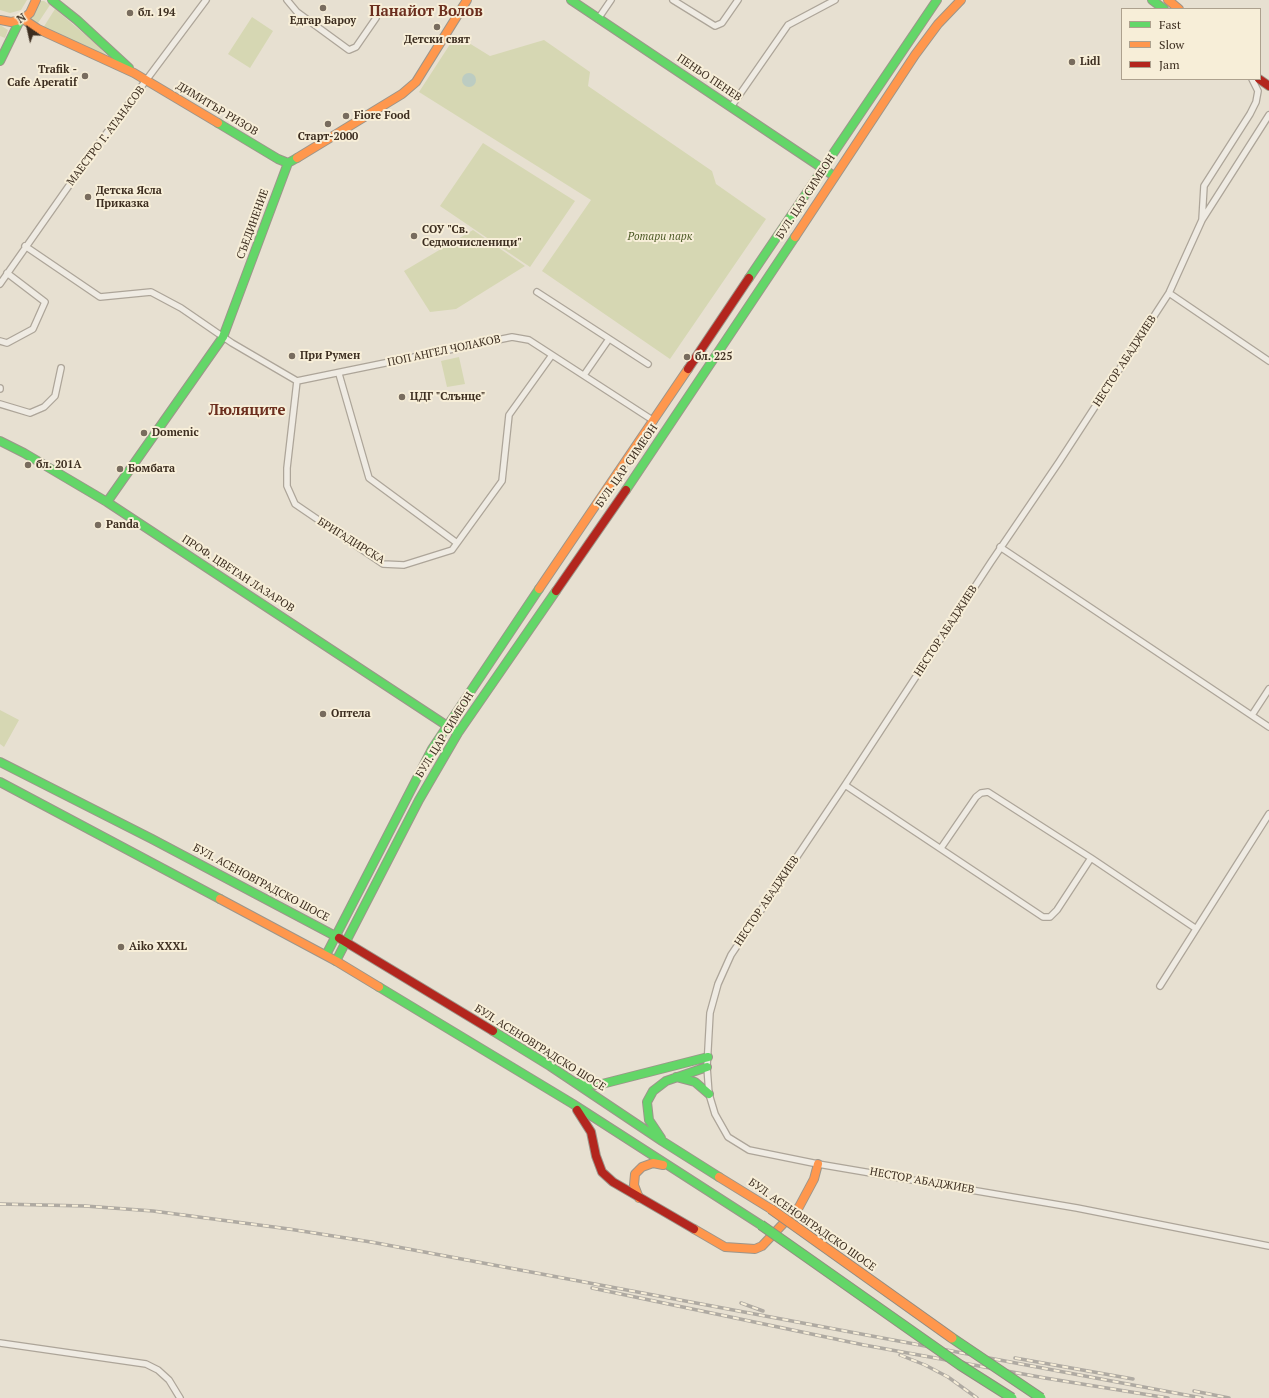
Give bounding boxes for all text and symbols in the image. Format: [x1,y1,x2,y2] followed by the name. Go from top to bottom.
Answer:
[318,3,328,13] marker: Едгар Бароу
[369,3,483,21] district label: Панайот Волов
[138,6,176,20] place label: бл. 194
[8,8,48,48] north arrow
[125,8,135,18] marker: бл. 194
[1121,8,1261,80] legend
[14,10,29,26] text: N
[290,14,356,28] place label: Едгар Бароу
[1159,17,1181,32] text: Fast
[432,22,442,32] marker: Детски свят
[404,33,470,47] place label: Детски свят
[1159,37,1184,52] text: Slow
[674,52,744,104] street label: ПЕНЬО ПЕНЕВ
[1080,55,1100,69] place label: Lidl
[1067,57,1077,67] marker: Lidl
[1159,57,1180,72] text: Jam
[7,63,77,89] place label: Trafik - Cafe Aperatif
[80,71,90,81] marker: Trafik - Cafe Aperatif
[174,79,260,139] street label: ДИМИТЪР РИЗОВ
[64,84,148,188] street label: МАЕСТРО Г. АТАНАСОВ
[354,109,410,123] place label: Fiore Food
[341,111,351,121] marker: Fiore Food
[323,119,333,129] marker: Старт-2000
[298,130,358,144] place label: Старт-2000
[774,152,838,242] street label: БУЛ. ЦАР СИМЕОН
[96,184,162,210] place label: Детска Ясла Приказка
[234,187,272,261] street label: СЪЕДИНЕНИЕ
[83,192,93,202] marker: Детска Ясла Приказка
[422,223,522,249] place label: СОУ "Св. Седмочисленици"
[628,230,692,244] park label: Ротари парк
[409,231,419,241] marker: СОУ "Св. Седмочисленици"
[1091,313,1159,409] street label: НЕСТОР АБАДЖИЕВ
[386,333,502,369] street label: ПОП АНГЕЛ ЧОЛАКОВ
[300,349,360,363] place label: При Румен
[695,350,733,364] place label: бл. 225
[287,351,297,361] marker: При Румен
[682,352,692,362] marker: бл. 225
[410,390,485,404] place label: ЦДГ "Слънце"
[397,392,407,402] marker: ЦДГ "Слънце"
[209,402,285,420] district label: Люляците
[593,422,661,510] street label: БУЛ. ЦАР СИМЕОН
[152,426,199,440] place label: Domenic
[139,428,149,438] marker: Domenic
[36,458,82,472] place label: бл. 201А
[23,460,33,470] marker: бл. 201А
[128,462,175,476] place label: Бомбата
[115,464,125,474] marker: Бомбата
[315,515,387,567] street label: БРИГАДИРСКА
[106,518,139,532] place label: Panda
[93,520,103,530] marker: Panda
[179,533,297,615] street label: ПРОФ. ЦВЕТАН ЛАЗАРОВ
[912,583,980,679] street label: НЕСТОР АБАДЖИЕВ
[413,690,477,780] street label: БУЛ. ЦАР СИМЕОН
[331,707,371,721] place label: Оптела
[318,709,328,719] marker: Оптела
[191,841,331,925] street label: БУЛ. АСЕНОВГРАДСКО ШОСЕ
[732,853,802,949] street label: НЕСТОР АБАДЖИЕВ
[129,940,187,954] place label: Aiko XXXL
[116,942,126,952] marker: Aiko XXXL
[472,1002,608,1094] street label: БУЛ. АСЕНОВГРАДСКО ШОСЕ
[869,1165,975,1197] street label: НЕСТОР АБАДЖИЕВ
[746,1176,878,1274] street label: БУЛ. АСЕНОВГРАДСКО ШОСЕ

